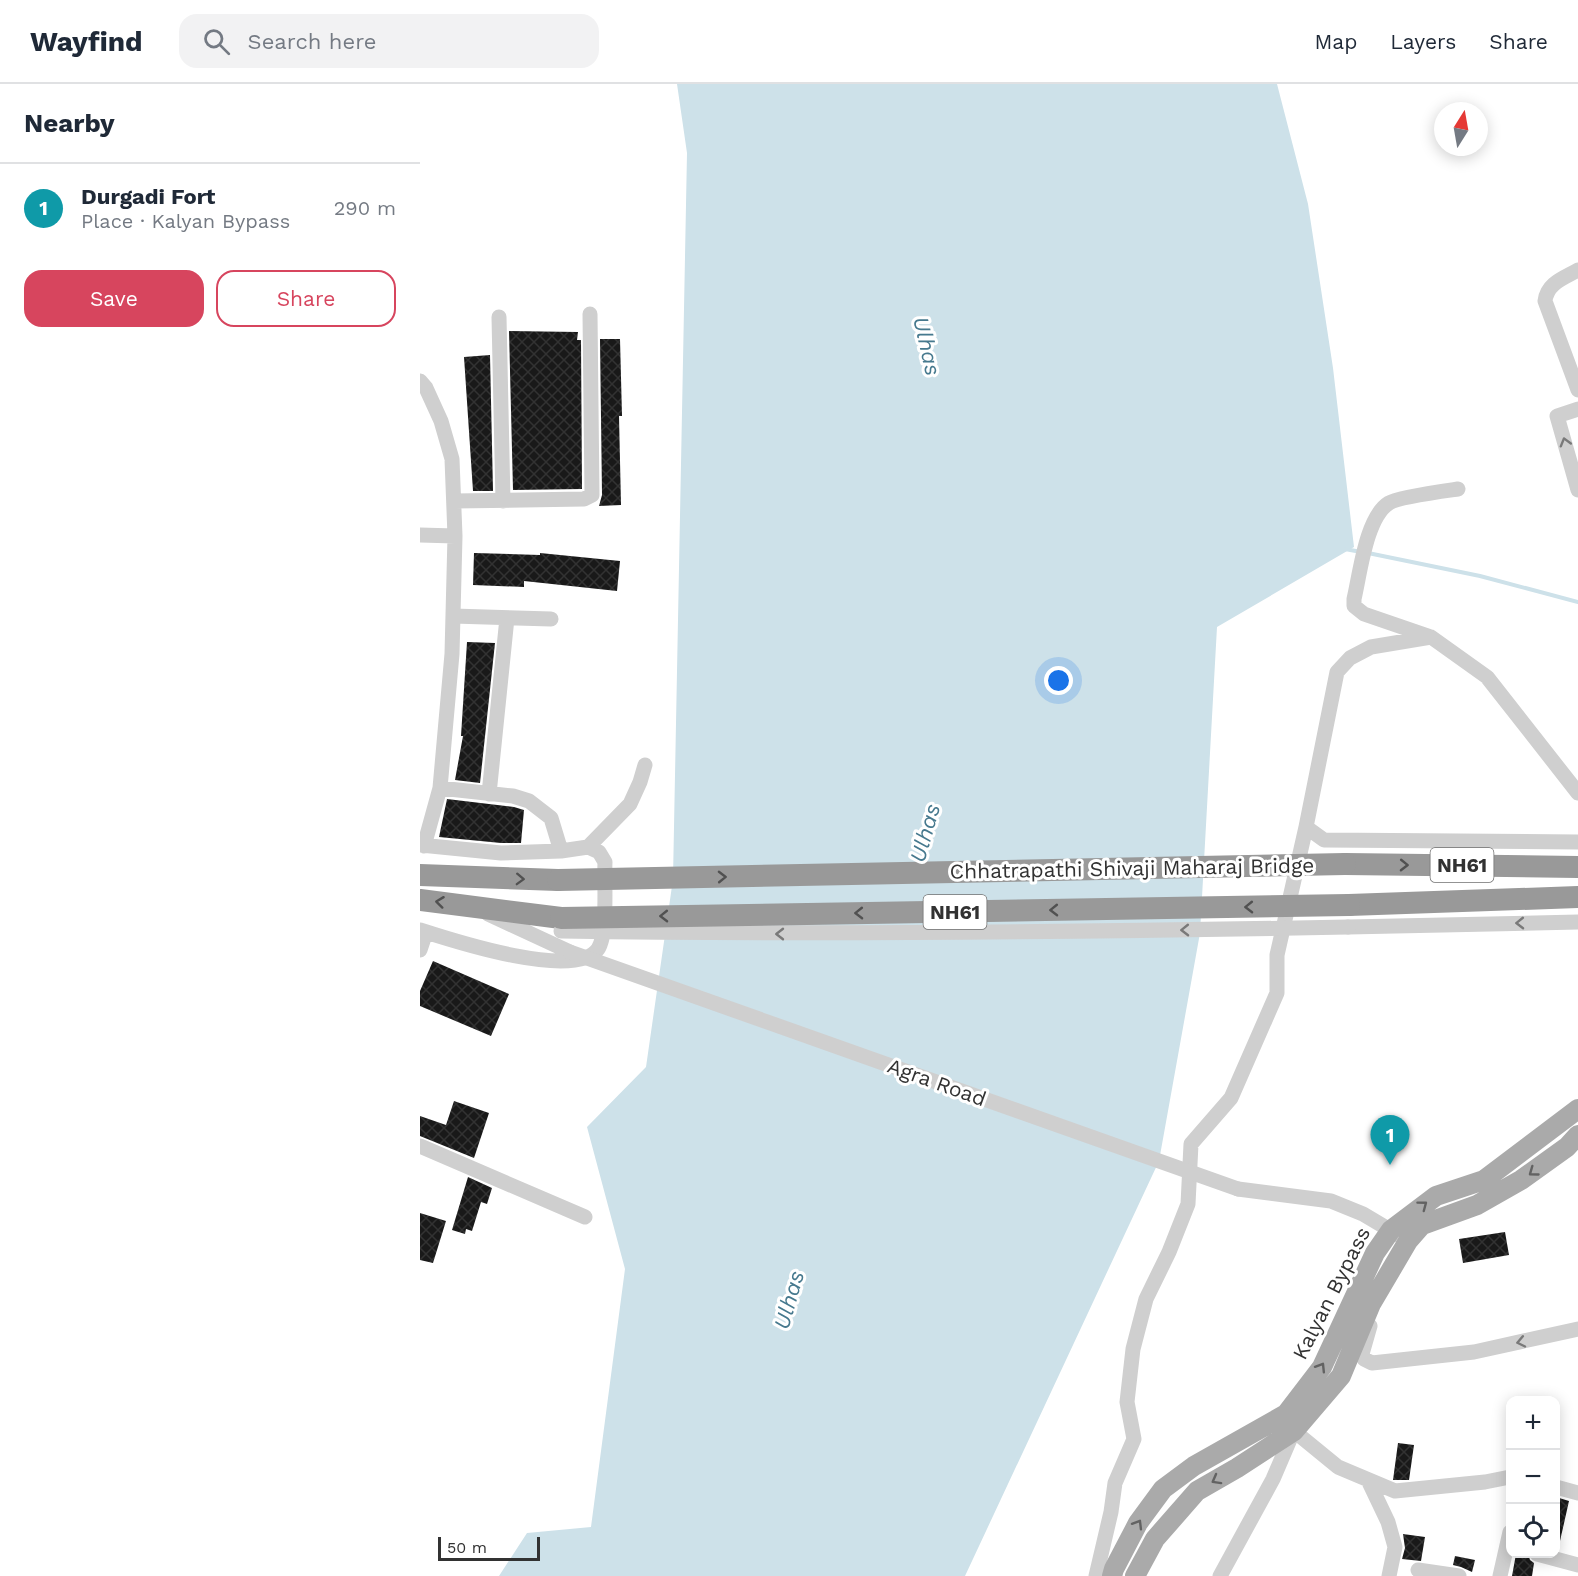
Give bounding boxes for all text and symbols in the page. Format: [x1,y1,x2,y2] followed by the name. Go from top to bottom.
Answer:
[179,14,599,68] search box
[30,25,143,58] text: Wayfind
[200,25,233,58] icon: search
[248,29,377,54] text: Search here
[1314,29,1357,54] text: Map
[1390,29,1456,54] text: Layers
[1489,29,1548,54] text: Share
[1434,102,1488,156] north arrow
[24,108,115,138] text: Nearby
[81,184,215,209] text: Durgadi Fort
[39,196,48,220] text: 1
[334,196,396,220] text: 290 m
[81,209,290,233] text: Place · Kalyan Bypass
[24,270,204,327] button: Save
[216,270,396,327] button: Share
[908,314,946,378] water label: Ulhas
[1559,437,1572,447] one-way arrow
[1044,666,1073,695] your location
[905,801,945,865] water label: Ulhas
[1430,848,1494,882] road number: NH61
[949,852,1315,884] street label: Chhatrapathi Shivaji Maharaj Bridge
[1399,858,1408,871] one-way arrow
[717,871,726,883] one-way arrow
[516,872,525,885] one-way arrow
[924,895,986,929] road number: NH61
[435,897,445,909] one-way arrow
[1244,901,1253,913] one-way arrow
[1049,904,1058,916] one-way arrow
[854,907,863,919] one-way arrow
[659,910,668,923] one-way arrow
[1515,917,1524,929] one-way arrow
[1180,924,1189,937] one-way arrow
[775,927,784,940] one-way arrow
[884,1053,990,1111] street label: Agra Road
[1370,1116,1410,1165] pin: 1
[1528,1164,1539,1175] one-way arrow
[1417,1202,1428,1213] one-way arrow
[1287,1222,1375,1364] street label: Kalyan Bypass
[769,1268,809,1332] water label: Ulhas
[1516,1335,1526,1348] one-way arrow
[1314,1363,1325,1374] one-way arrow
[1506,1396,1560,1558] map controls
[1506,1396,1560,1450] button: +
[1506,1450,1560,1504] button: −
[1212,1473,1222,1484] one-way arrow
[1506,1504,1560,1558] button: locate
[1131,1520,1143,1530] one-way arrow
[438,1534,540,1562] scale bar
[447,1538,487,1557] text: 50 m

